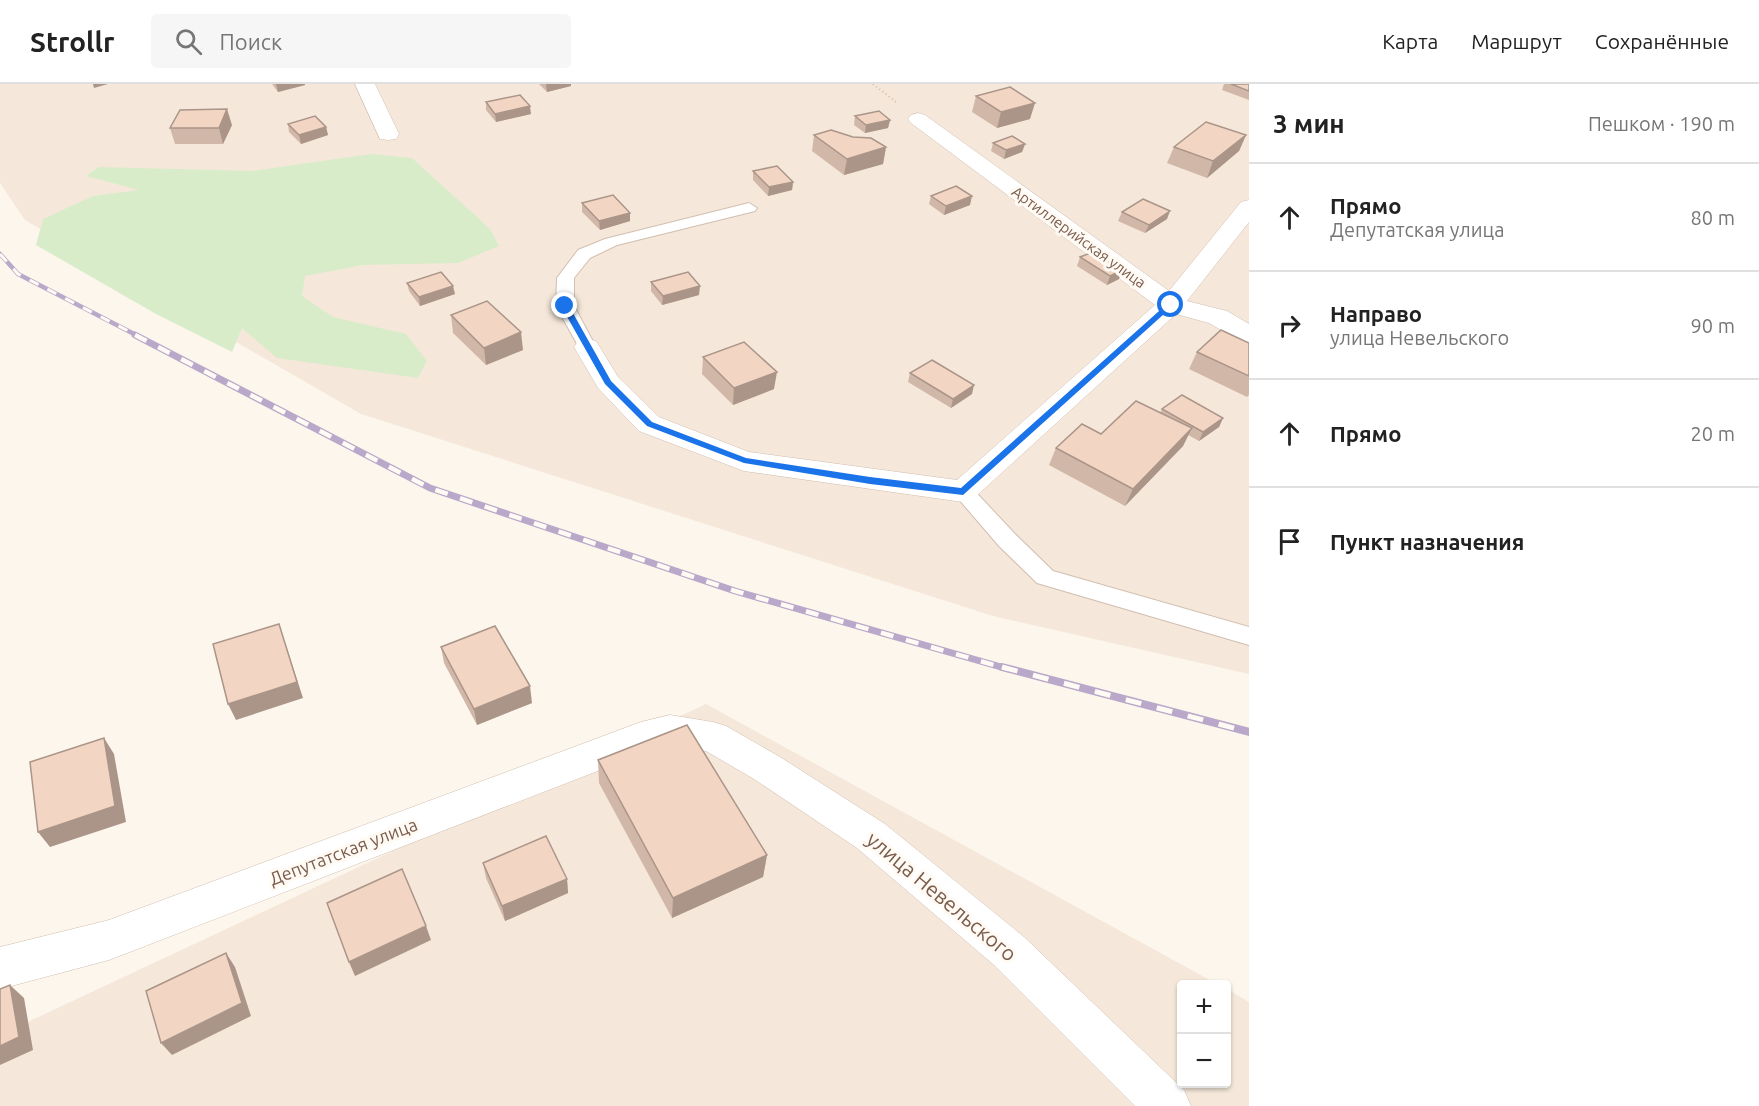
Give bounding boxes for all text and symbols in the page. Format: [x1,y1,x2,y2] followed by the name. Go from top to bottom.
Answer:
[151,14,571,68] search box
[172,25,205,58] icon: search
[30,26,115,57] text: Strollr
[220,29,282,54] text: Поиск
[1382,29,1438,53] text: Карта
[1471,29,1562,53] text: Маршрут
[1595,29,1729,53] text: Сохранённые
[1273,109,1345,138] text: 3 мин
[1588,112,1735,135] text: Пешком · 190 m
[1009,183,1149,291] street label: Артиллерийская улица
[1330,193,1401,218] text: Прямо
[1273,201,1306,234] icon: ahead
[1691,206,1735,229] text: 80 m
[1330,218,1505,241] text: Депутатская улица
[1157,291,1183,317] route start
[551,292,577,318] route end
[1330,301,1422,326] text: Направо
[1273,309,1306,342] icon: right
[1691,314,1735,337] text: 90 m
[1330,326,1509,349] text: улица Невельского
[1273,417,1306,450] icon: ahead
[1330,421,1401,446] text: Прямо
[1691,422,1735,445] text: 20 m
[1273,525,1306,558] icon: arrive
[1330,529,1524,554] text: Пункт назначения
[266,814,420,888] street label: Депутатская улица
[862,826,1022,966] street label: улица Невельского
[1177,980,1231,1088] map controls
[1177,980,1231,1034] button: +
[1177,1034,1231,1088] button: −

